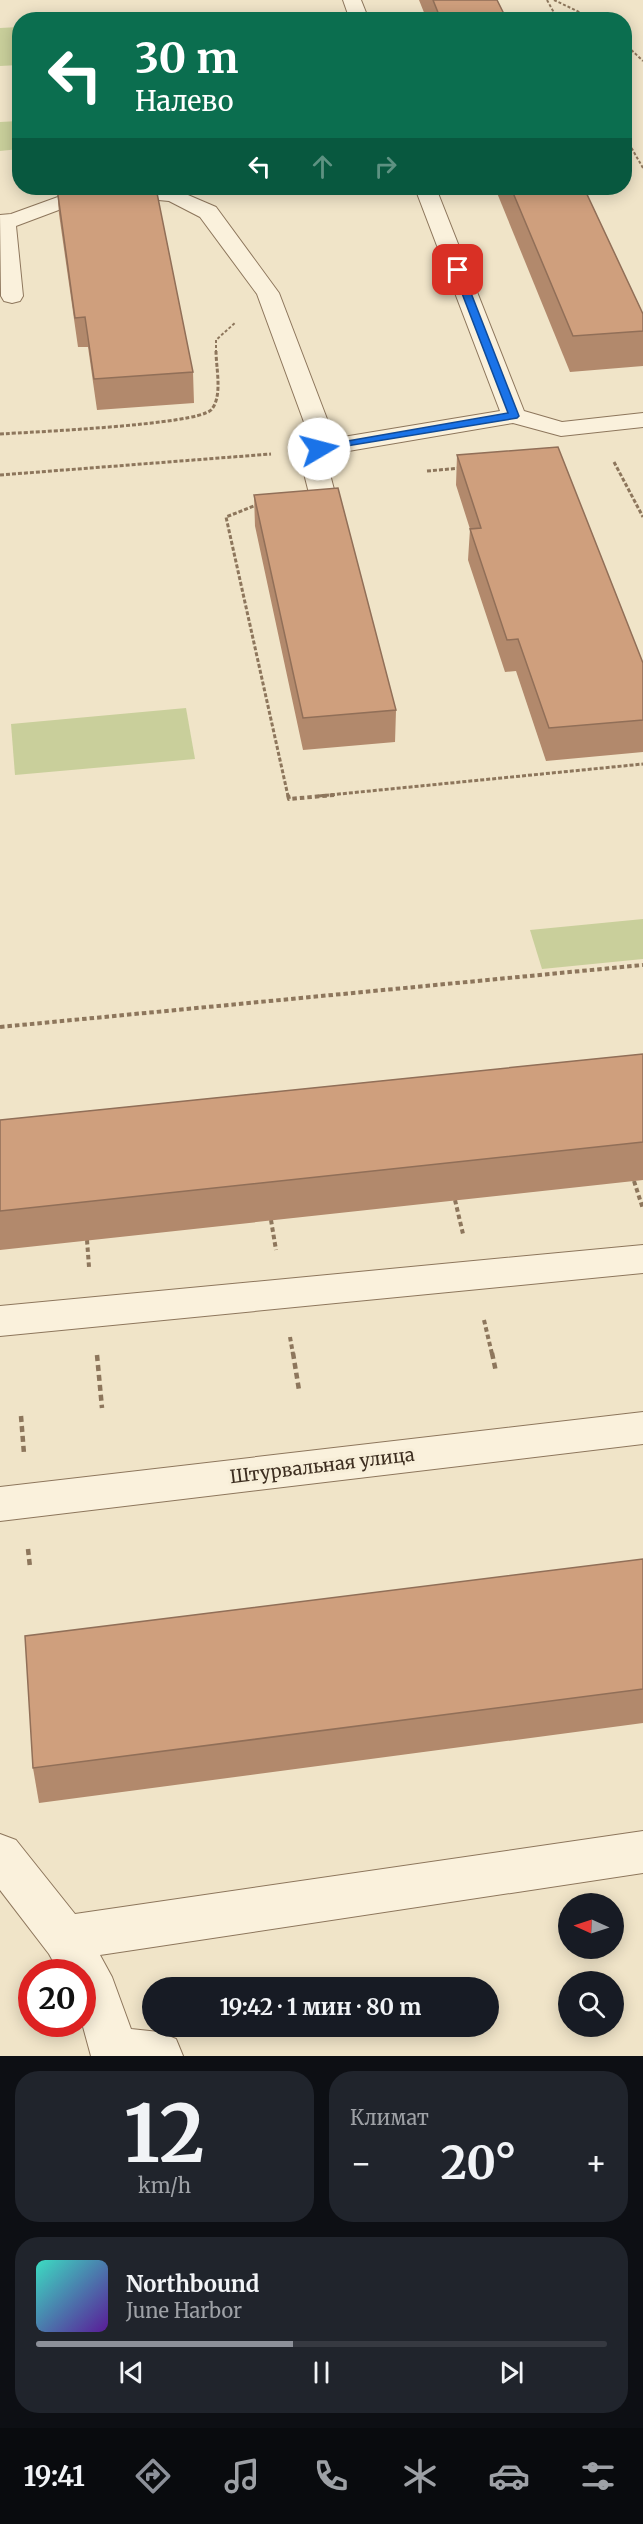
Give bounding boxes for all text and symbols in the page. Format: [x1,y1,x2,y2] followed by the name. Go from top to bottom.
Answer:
[135,32,239,84] text: 30 m
[36,36,114,114] icon: left
[135,84,233,118] text: Налево
[243,150,276,183] icon: left
[306,150,339,183] icon: ahead
[369,150,402,183] icon: right
[432,244,483,295] pin
[441,253,474,286] icon: arrive
[287,417,351,481] position arrow
[228,1443,416,1488] street label: Штурвальная улица
[558,1893,624,1959] north arrow
[558,1893,624,2037] map controls
[18,1959,96,2037] speed limit sign: 20
[558,1971,624,2037] button: search
[220,1993,421,2021] text: 19:42 · 1 мин · 80 m
[124,2085,205,2183] text: 12
[350,2105,429,2130] text: Климат
[440,2135,517,2191] text: 20°
[350,2143,372,2184] text: −
[585,2143,607,2184] text: +
[138,2173,191,2198] text: km/h
[126,2270,259,2298] text: Northbound
[126,2298,242,2323] text: June Harbor
[115,2356,148,2389] icon: previous
[305,2356,338,2389] icon: pause
[495,2356,528,2389] icon: next
[132,2455,174,2497] icon: directions
[221,2455,263,2497] icon: music
[310,2455,352,2497] icon: phone
[399,2455,441,2497] icon: climate
[488,2455,530,2497] icon: car
[577,2455,619,2497] icon: filters
[24,2459,85,2493] text: 19:41

